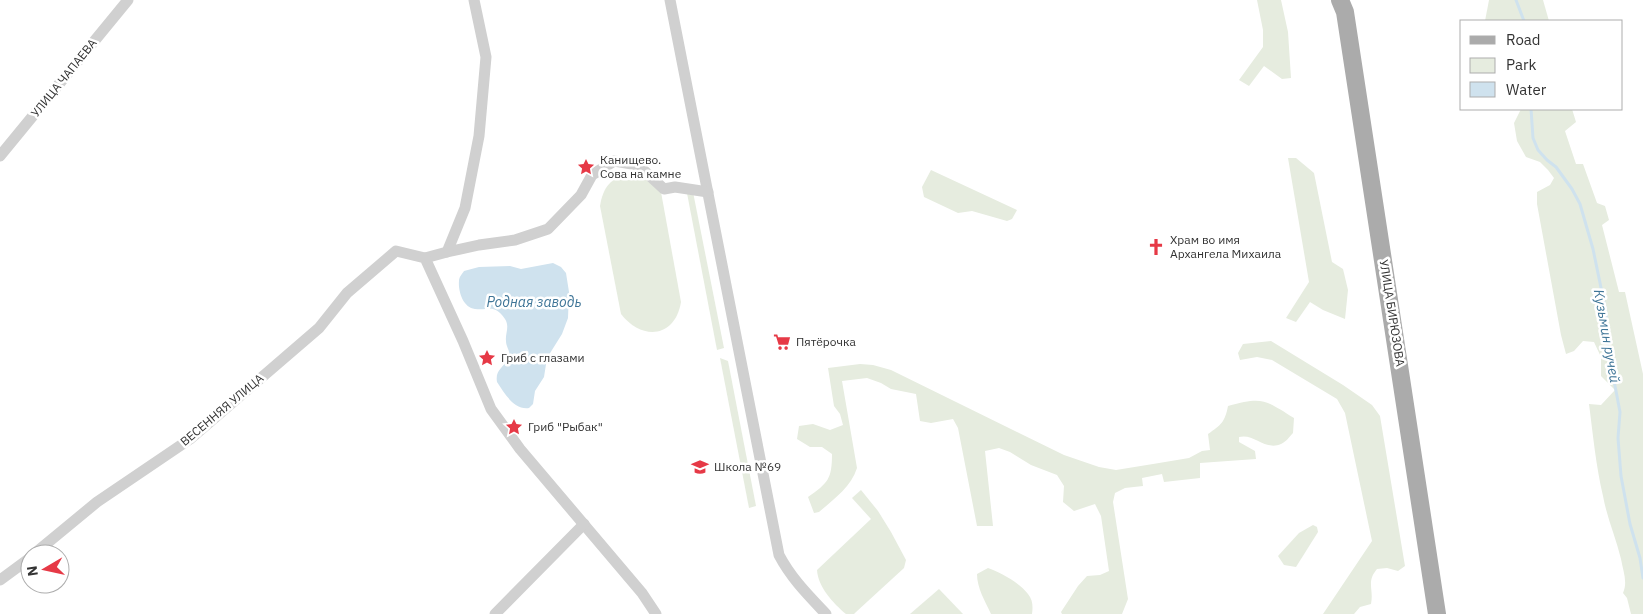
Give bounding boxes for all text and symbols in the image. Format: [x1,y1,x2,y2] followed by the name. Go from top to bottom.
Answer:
[1460,20,1623,110] legend
[1506,30,1541,49] text: Road
[27,35,100,120] street label: УЛИЦА ЧАПАЕВА
[1506,55,1536,74] text: Park
[1506,80,1547,99] text: Water
[600,152,682,181] place label: Канищево. Сова на камне
[576,157,596,177] place icon: Канищево. Сова на камне
[1170,232,1282,261] place label: Храм во имя Архангела Михаила
[1146,237,1166,257] church icon: Храм во имя Архангела Михаила
[1377,258,1408,368] street label: УЛИЦА БИРЮЗОВА
[1590,288,1624,384] water label: Кузьмин ручей
[486,293,582,311] water label: Родная заводь
[772,332,792,352] supermarket icon: Пятёрочка
[796,334,856,349] place label: Пятёрочка
[477,348,497,368] place icon: Гриб с глазами
[501,350,585,365] place label: Гриб с глазами
[177,370,267,449] street label: ВЕСЕННЯЯ УЛИЦА
[504,417,524,437] place icon: Гриб "Рыбак"
[528,419,603,434] place label: Гриб "Рыбак"
[690,457,710,477] school or university icon: Школа №69
[714,459,781,474] place label: Школа №69
[20,544,70,594] north arrow
[22,565,42,577] text: N

